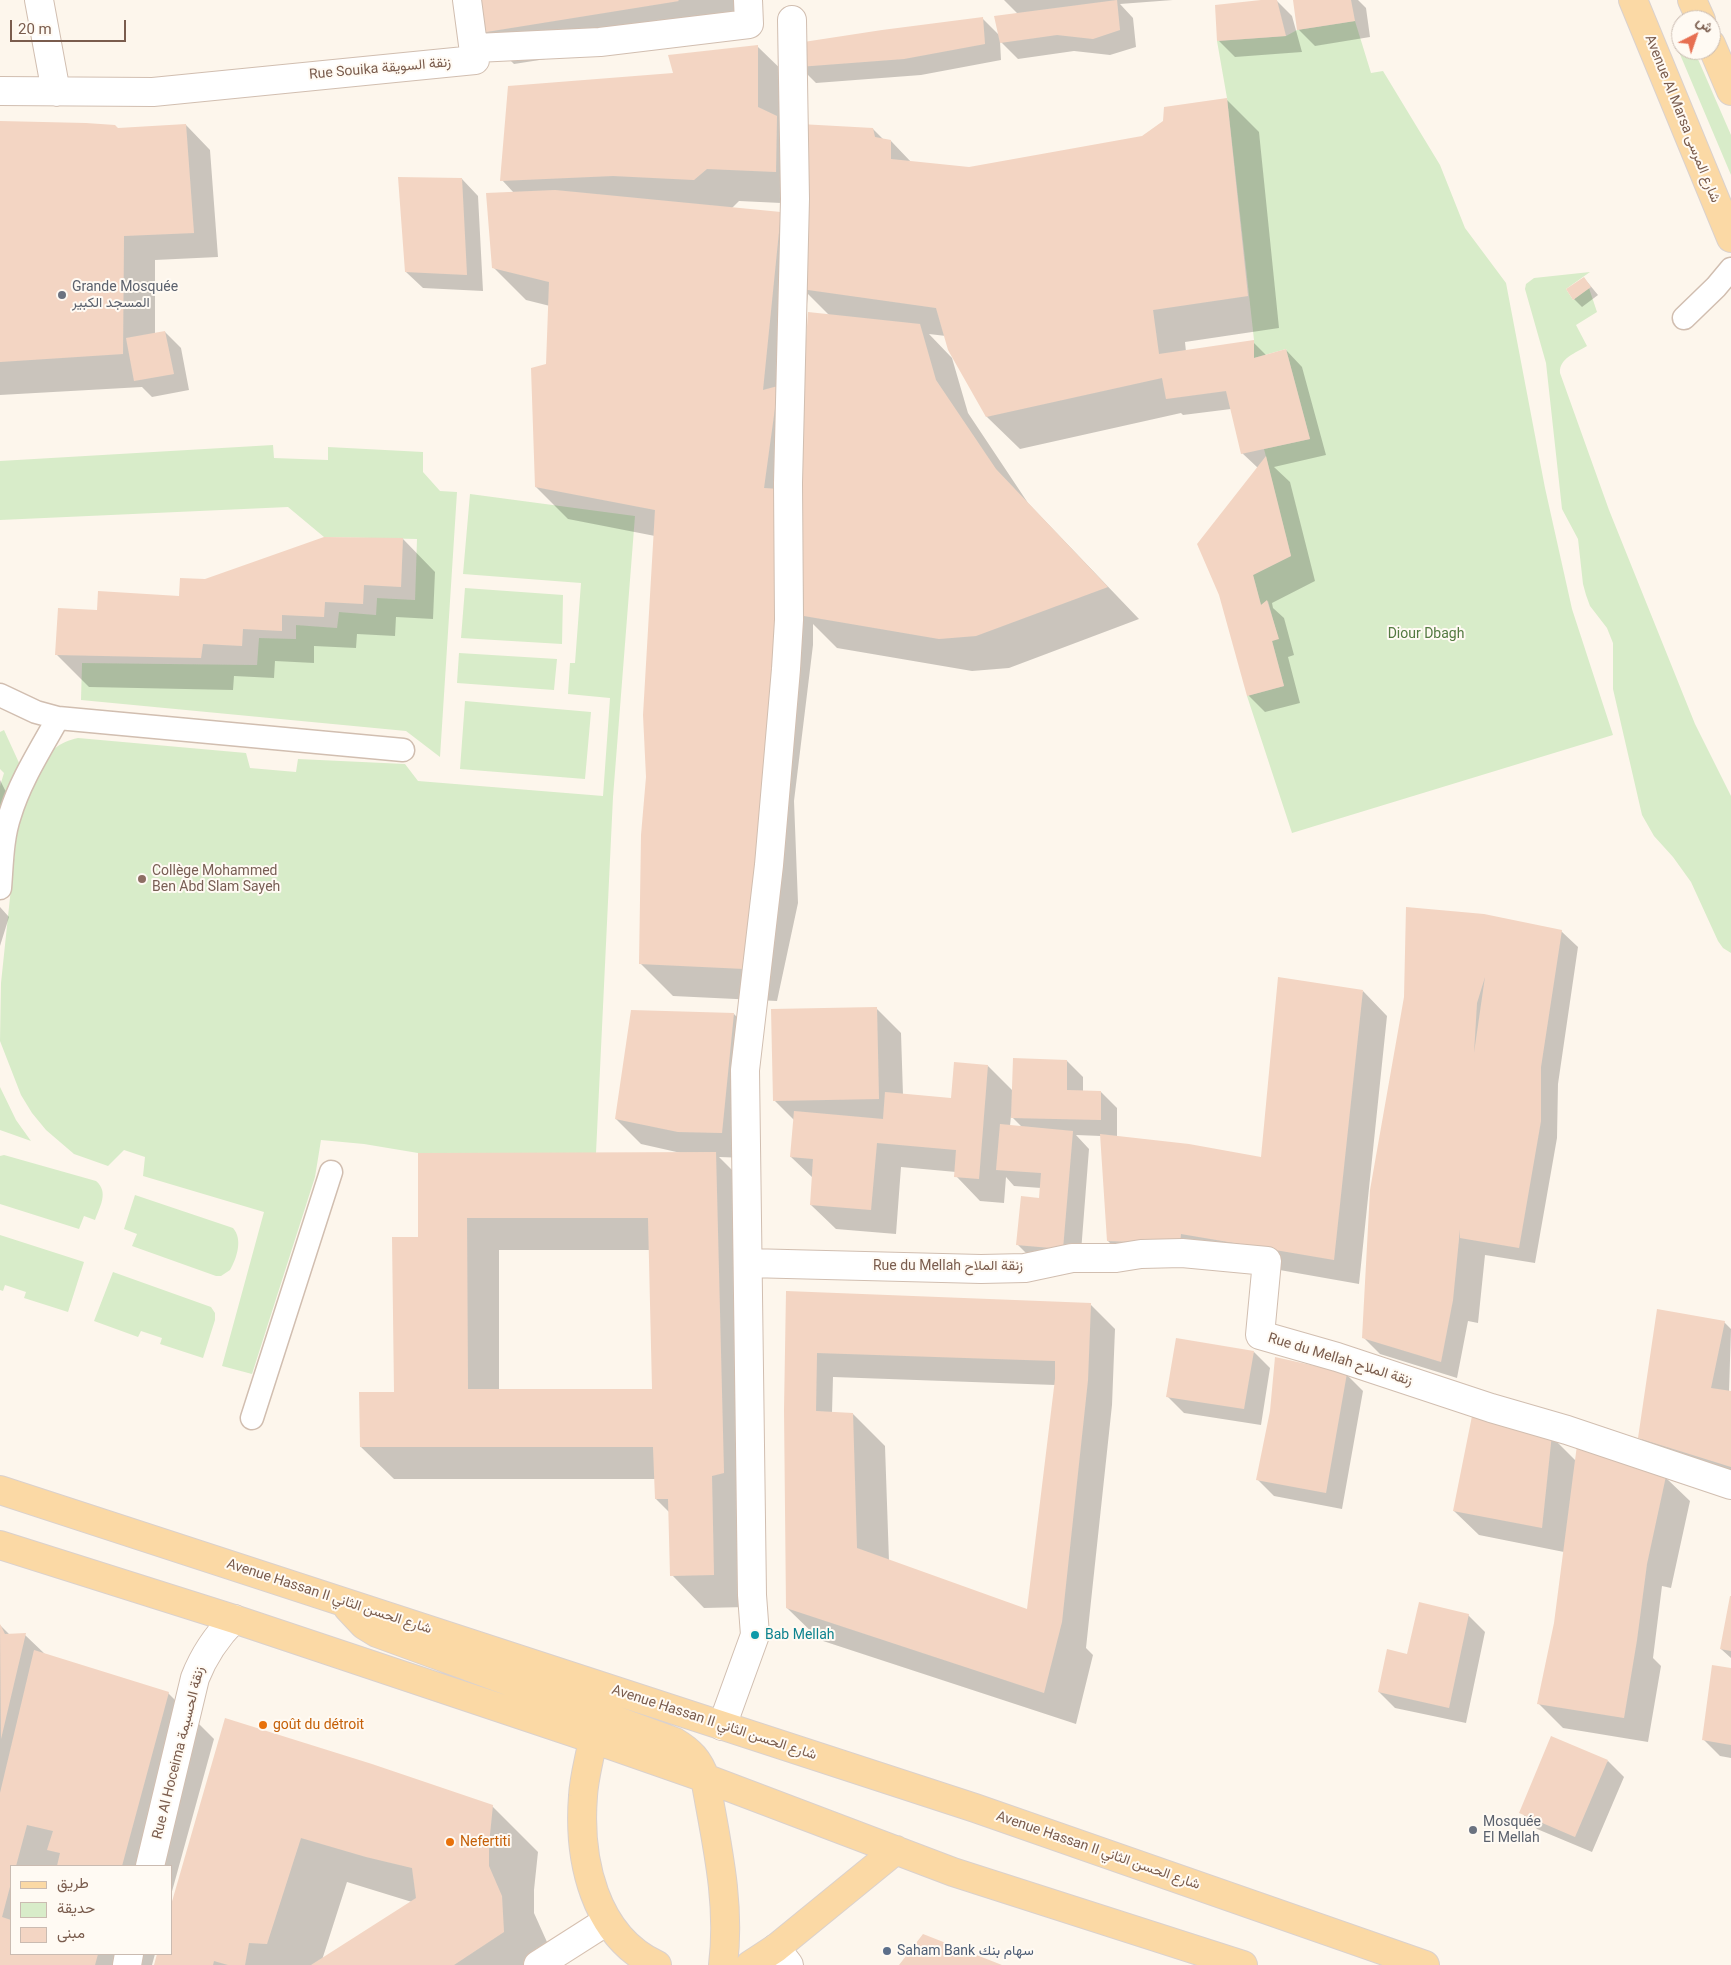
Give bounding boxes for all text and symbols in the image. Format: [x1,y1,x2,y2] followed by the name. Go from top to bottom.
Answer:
[12,10,129,42] scale bar
[1671,10,1721,60] north arrow
[1694,13,1717,36] text: ش
[18,20,52,38] text: 20 m
[1641,33,1723,205] street label: Avenue Al Marsa شارع المرسى
[308,54,452,84] street label: Rue Souika زنقة السويقة
[72,279,178,312] place label: Grande Mosquée المسجد الكبير
[56,289,68,301] marker: Grande Mosquée المسجد الكبير
[1388,626,1464,642] park label: Diour Dbagh
[152,863,280,896] place label: Collège Mohammed Ben Abd Slam Sayeh
[136,873,148,885] marker: Collège Mohammed Ben Abd Slam Sayeh
[873,1258,1023,1274] street label: Rue du Mellah زنقة الملاح
[1266,1330,1414,1390] street label: Rue du Mellah زنقة الملاح
[224,1556,434,1638] street label: Avenue Hassan II شارع الحسن الثاني
[765,1627,834,1643] place label: Bab Mellah
[749,1629,761,1641] marker: Bab Mellah
[149,1665,209,1841] street label: Rue Al Hoceima زنقة الحسيمة
[609,1682,819,1764] street label: Avenue Hassan II شارع الحسن الثاني
[273,1717,364,1733] place label: goût du détroit
[257,1719,269,1731] marker: goût du détroit
[994,1808,1202,1894] street label: Avenue Hassan II شارع الحسن الثاني
[1483,1814,1541,1846] place label: Mosquée El Mellah
[1467,1824,1479,1836] marker: Mosquée El Mellah
[460,1834,511,1850] place label: Nefertiti
[444,1836,456,1848] marker: Nefertiti
[10,1865,172,1955] legend
[57,1874,89,1892] text: طريق
[57,1899,95,1917] text: حديقة
[57,1924,85,1942] text: مبنى
[897,1943,1034,1959] place label: Saham Bank سهام بنك
[881,1945,893,1957] marker: Saham Bank سهام بنك

